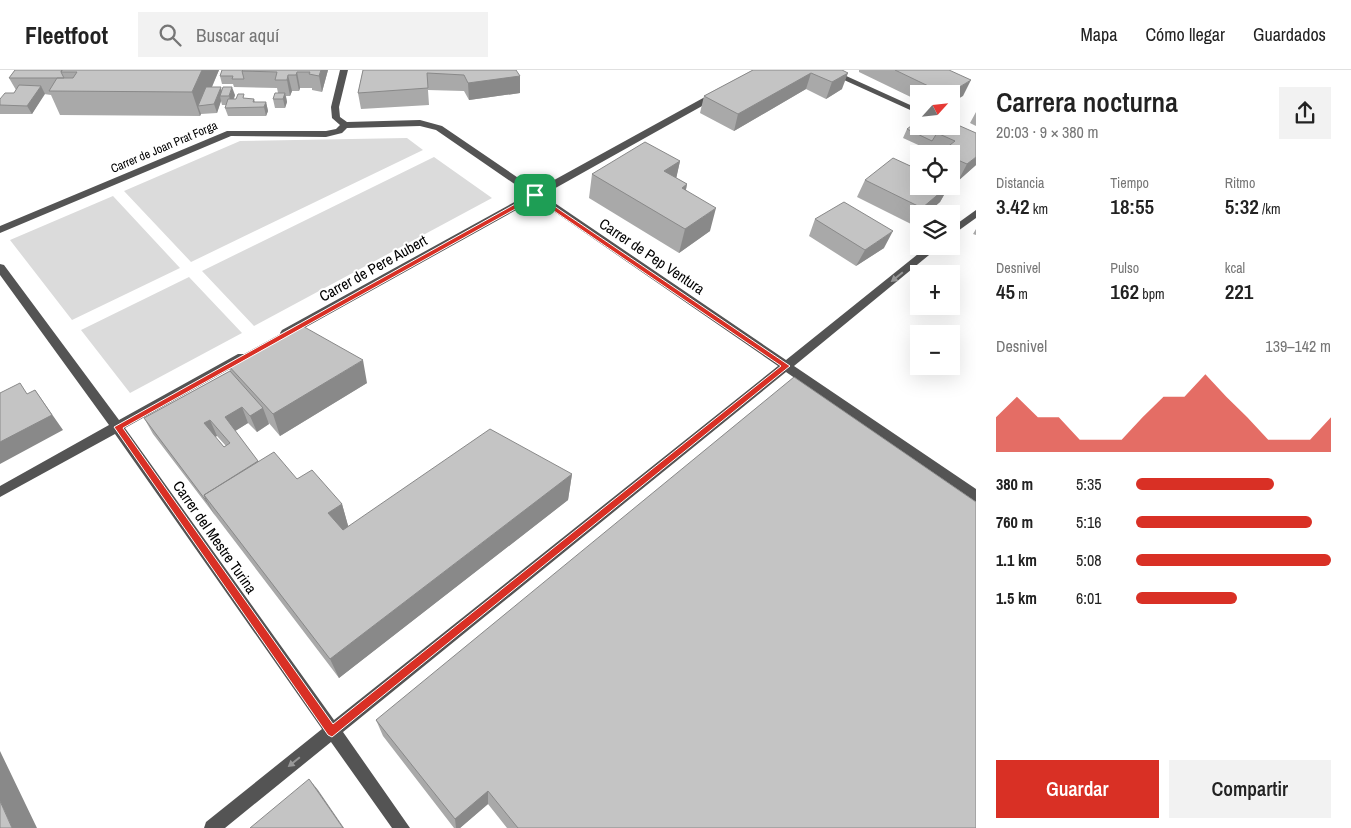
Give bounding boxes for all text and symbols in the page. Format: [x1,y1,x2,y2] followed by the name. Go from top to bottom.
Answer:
[138,12,488,57] search box
[25,19,108,51] text: Fleetfoot
[156,21,184,49] icon: search
[196,22,279,48] text: Buscar aquí
[1080,22,1117,47] text: Mapa
[1145,22,1225,47] text: Cómo llegar
[1253,22,1326,47] text: Guardados
[996,83,1178,121] text: Carrera nocturna
[910,85,960,135] north arrow
[910,85,960,375] map controls
[1279,87,1331,139] button: share
[108,117,220,177] street label: Carrer de Joan Prat Forga
[996,121,1099,143] text: 20:03 · 9 × 380 m
[910,145,960,195] button: locate
[514,174,556,216] pin
[996,174,1045,192] text: Distancia
[1110,174,1149,192] text: Tiempo
[1225,174,1255,192] text: Ritmo
[521,181,549,209] icon: arrive
[996,192,1030,221] text: 3.42
[1110,192,1154,221] text: 18:55
[1225,192,1259,221] text: 5:32
[1030,200,1048,218] text: km
[1259,200,1281,218] text: /km
[910,205,960,255] button: layers
[595,213,709,299] street label: Carrer de Pep Ventura
[315,229,431,306] street label: Carrer de Pere Aubert
[996,259,1041,277] text: Desnivel
[1110,259,1139,277] text: Pulso
[1225,259,1245,277] text: kcal
[910,265,960,315] button: +
[890,271,903,282] one-way arrow
[996,277,1015,306] text: 45
[1110,277,1139,306] text: 162
[1225,277,1253,306] text: 221
[1015,285,1028,303] text: m
[1139,285,1165,303] text: bpm
[910,325,960,375] button: −
[996,335,1047,357] text: Desnivel
[1265,335,1331,357] text: 139–142 m
[996,473,1033,495] text: 380 m
[1076,473,1102,495] text: 5:35
[168,476,262,598] street label: Carrer del Mestre Turina
[996,511,1033,533] text: 760 m
[1076,511,1102,533] text: 5:16
[996,549,1037,571] text: 1.1 km
[1076,549,1102,571] text: 5:08
[996,587,1037,609] text: 1.5 km
[1076,587,1102,609] text: 6:01
[288,757,301,768] one-way arrow
[996,760,1159,818] button: Guardar
[1169,760,1331,818] button: Compartir

